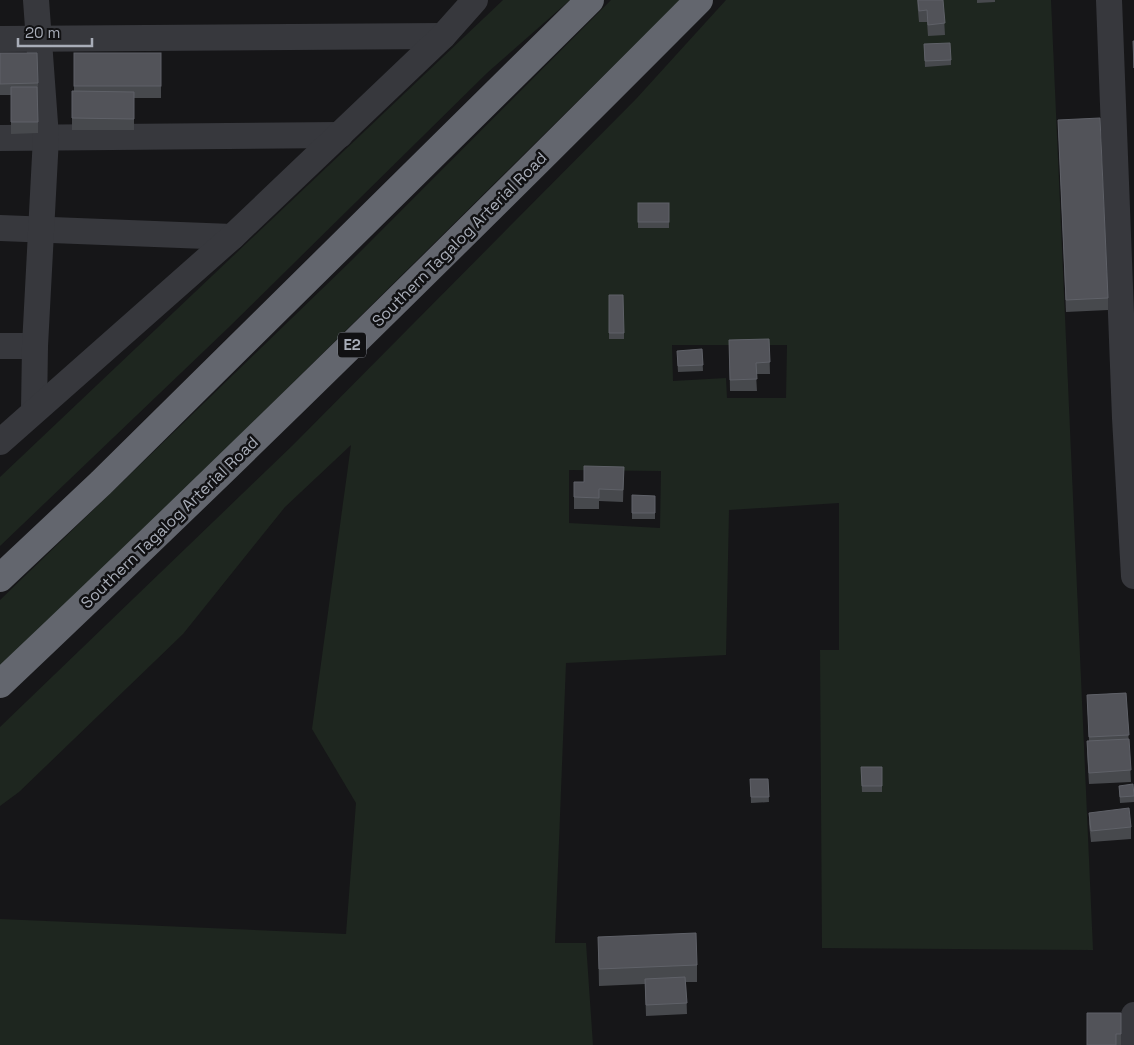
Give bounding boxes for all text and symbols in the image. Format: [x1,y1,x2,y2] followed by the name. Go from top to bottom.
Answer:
[18,15,91,47] scale bar
[25,23,60,42] text: 20 m
[367,147,551,331] street label: Southern Tagalog Arterial Road
[338,332,366,358] road number: E2
[76,432,263,613] street label: Southern Tagalog Arterial Road

